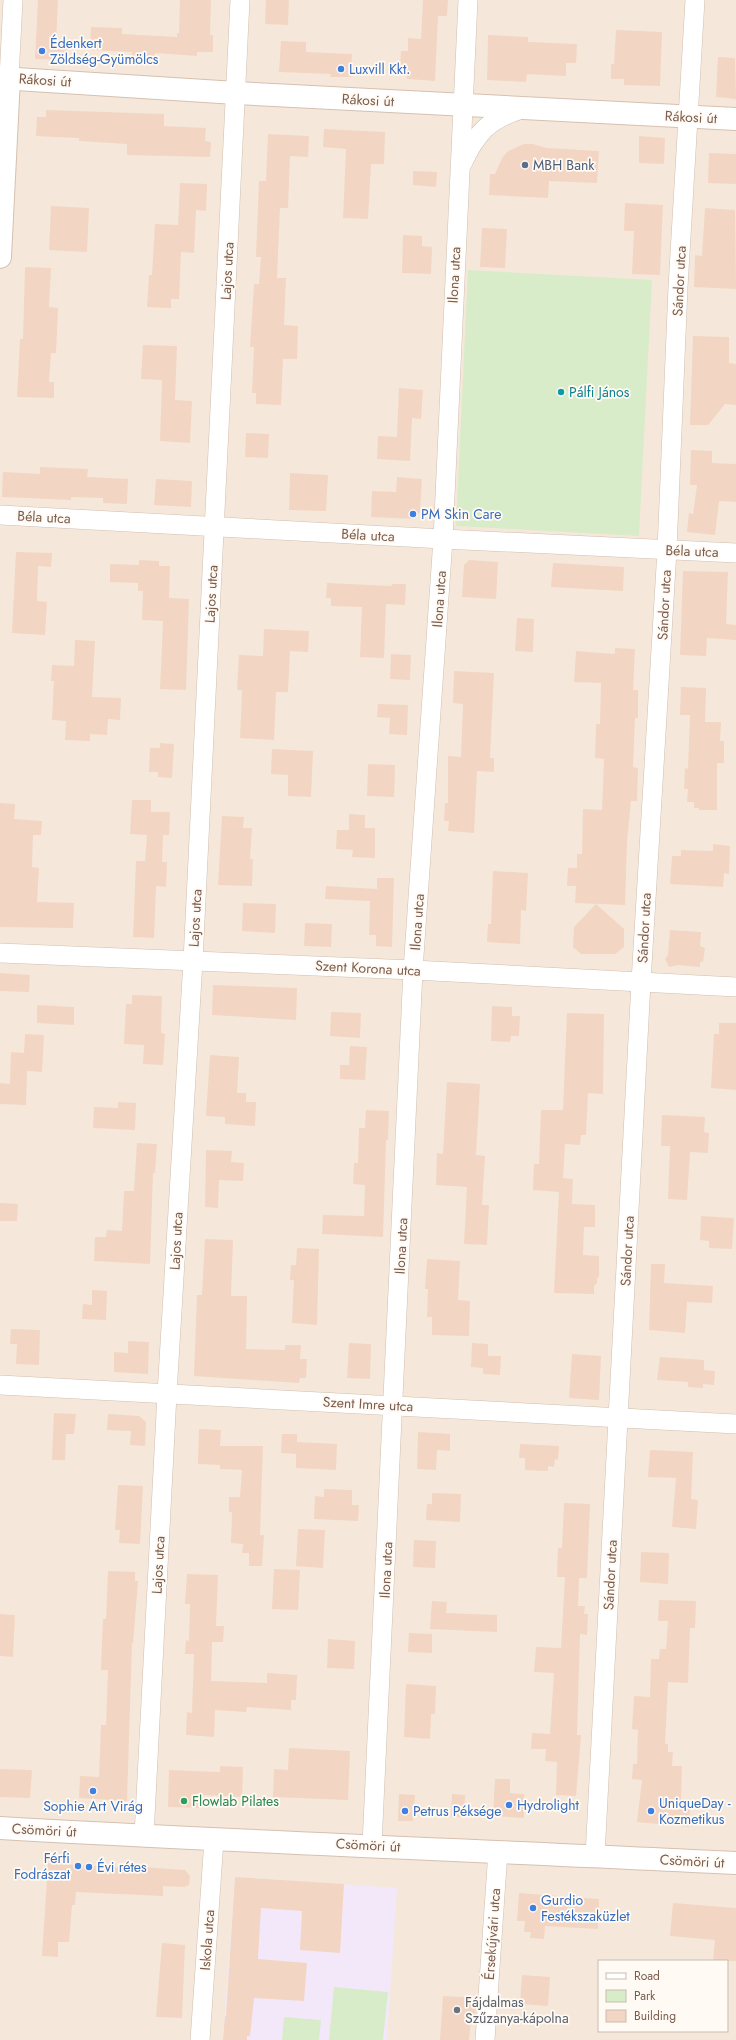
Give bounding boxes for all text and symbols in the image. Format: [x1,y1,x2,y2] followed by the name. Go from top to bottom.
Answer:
[50,33,159,69] place label: Édenkert Zöldség-Gyümölcs
[37,46,47,56] marker: Édenkert Zöldség-Gyümölcs
[349,59,411,79] place label: Luxvill Kkt.
[336,64,346,74] marker: Luxvill Kkt.
[18,68,72,92] street label: Rákosi út
[341,89,395,111] street label: Rákosi út
[664,106,718,128] street label: Rákosi út
[533,155,595,175] place label: MBH Bank
[520,160,530,170] marker: MBH Bank
[215,241,239,301] street label: Lajos utca
[667,245,691,317] street label: Sándor utca
[443,246,465,304] street label: Ilona utca
[569,382,630,402] place label: Pálfi János
[556,387,566,397] marker: Pálfi János
[421,504,501,524] place label: PM Skin Care
[17,506,71,528] street label: Béla utca
[408,509,418,519] marker: PM Skin Care
[341,524,395,546] street label: Béla utca
[665,540,719,562] street label: Béla utca
[199,564,223,624] street label: Lajos utca
[652,569,676,641] street label: Sándor utca
[427,570,451,628] street label: Ilona utca
[183,888,207,948] street label: Lajos utca
[632,892,656,964] street label: Sándor utca
[405,893,429,951] street label: Ilona utca
[315,955,421,981] street label: Szent Korona utca
[164,1211,188,1271] street label: Lajos utca
[615,1215,639,1287] street label: Sándor utca
[390,1217,412,1275] street label: Ilona utca
[322,1392,414,1416] street label: Szent Imre utca
[146,1535,170,1595] street label: Lajos utca
[598,1539,622,1611] street label: Sándor utca
[375,1541,397,1599] street label: Ilona utca
[88,1786,98,1796] marker: Sophie Art Virág
[192,1791,279,1811] place label: Flowlab Pilates
[659,1793,731,1829] place label: UniqueDay - Kozmetikus
[517,1795,580,1815] place label: Hydrolight
[43,1796,143,1816] place label: Sophie Art Virág
[179,1796,189,1806] marker: Flowlab Pilates
[504,1800,514,1810] marker: Hydrolight
[413,1801,501,1821] place label: Petrus Péksége
[400,1806,410,1816] marker: Petrus Péksége
[646,1806,656,1816] marker: UniqueDay - Kozmetikus
[11,1818,78,1842] street label: Csömöri út
[335,1833,402,1857] street label: Csömöri út
[14,1848,71,1884] place label: Férfi Fodrászat
[659,1849,726,1873] street label: Csömöri út
[97,1857,147,1877] place label: Évi rétes
[73,1861,83,1871] marker: Férfi Fodrászat
[84,1862,94,1872] marker: Évi rétes
[479,1887,505,1981] street label: Érsekújvári utca
[541,1890,630,1926] place label: Gurdio Festékszaküzlet
[528,1903,538,1913] marker: Gurdio Festékszaküzlet
[195,1909,219,1971] street label: Iskola utca
[598,1960,728,2032] legend
[634,1967,660,1985] text: Road
[634,1987,656,2005] text: Park
[465,1992,569,2028] place label: Fájdalmas Szűzanya-kápolna
[452,2005,462,2015] marker: Fájdalmas Szűzanya-kápolna
[634,2007,676,2025] text: Building

